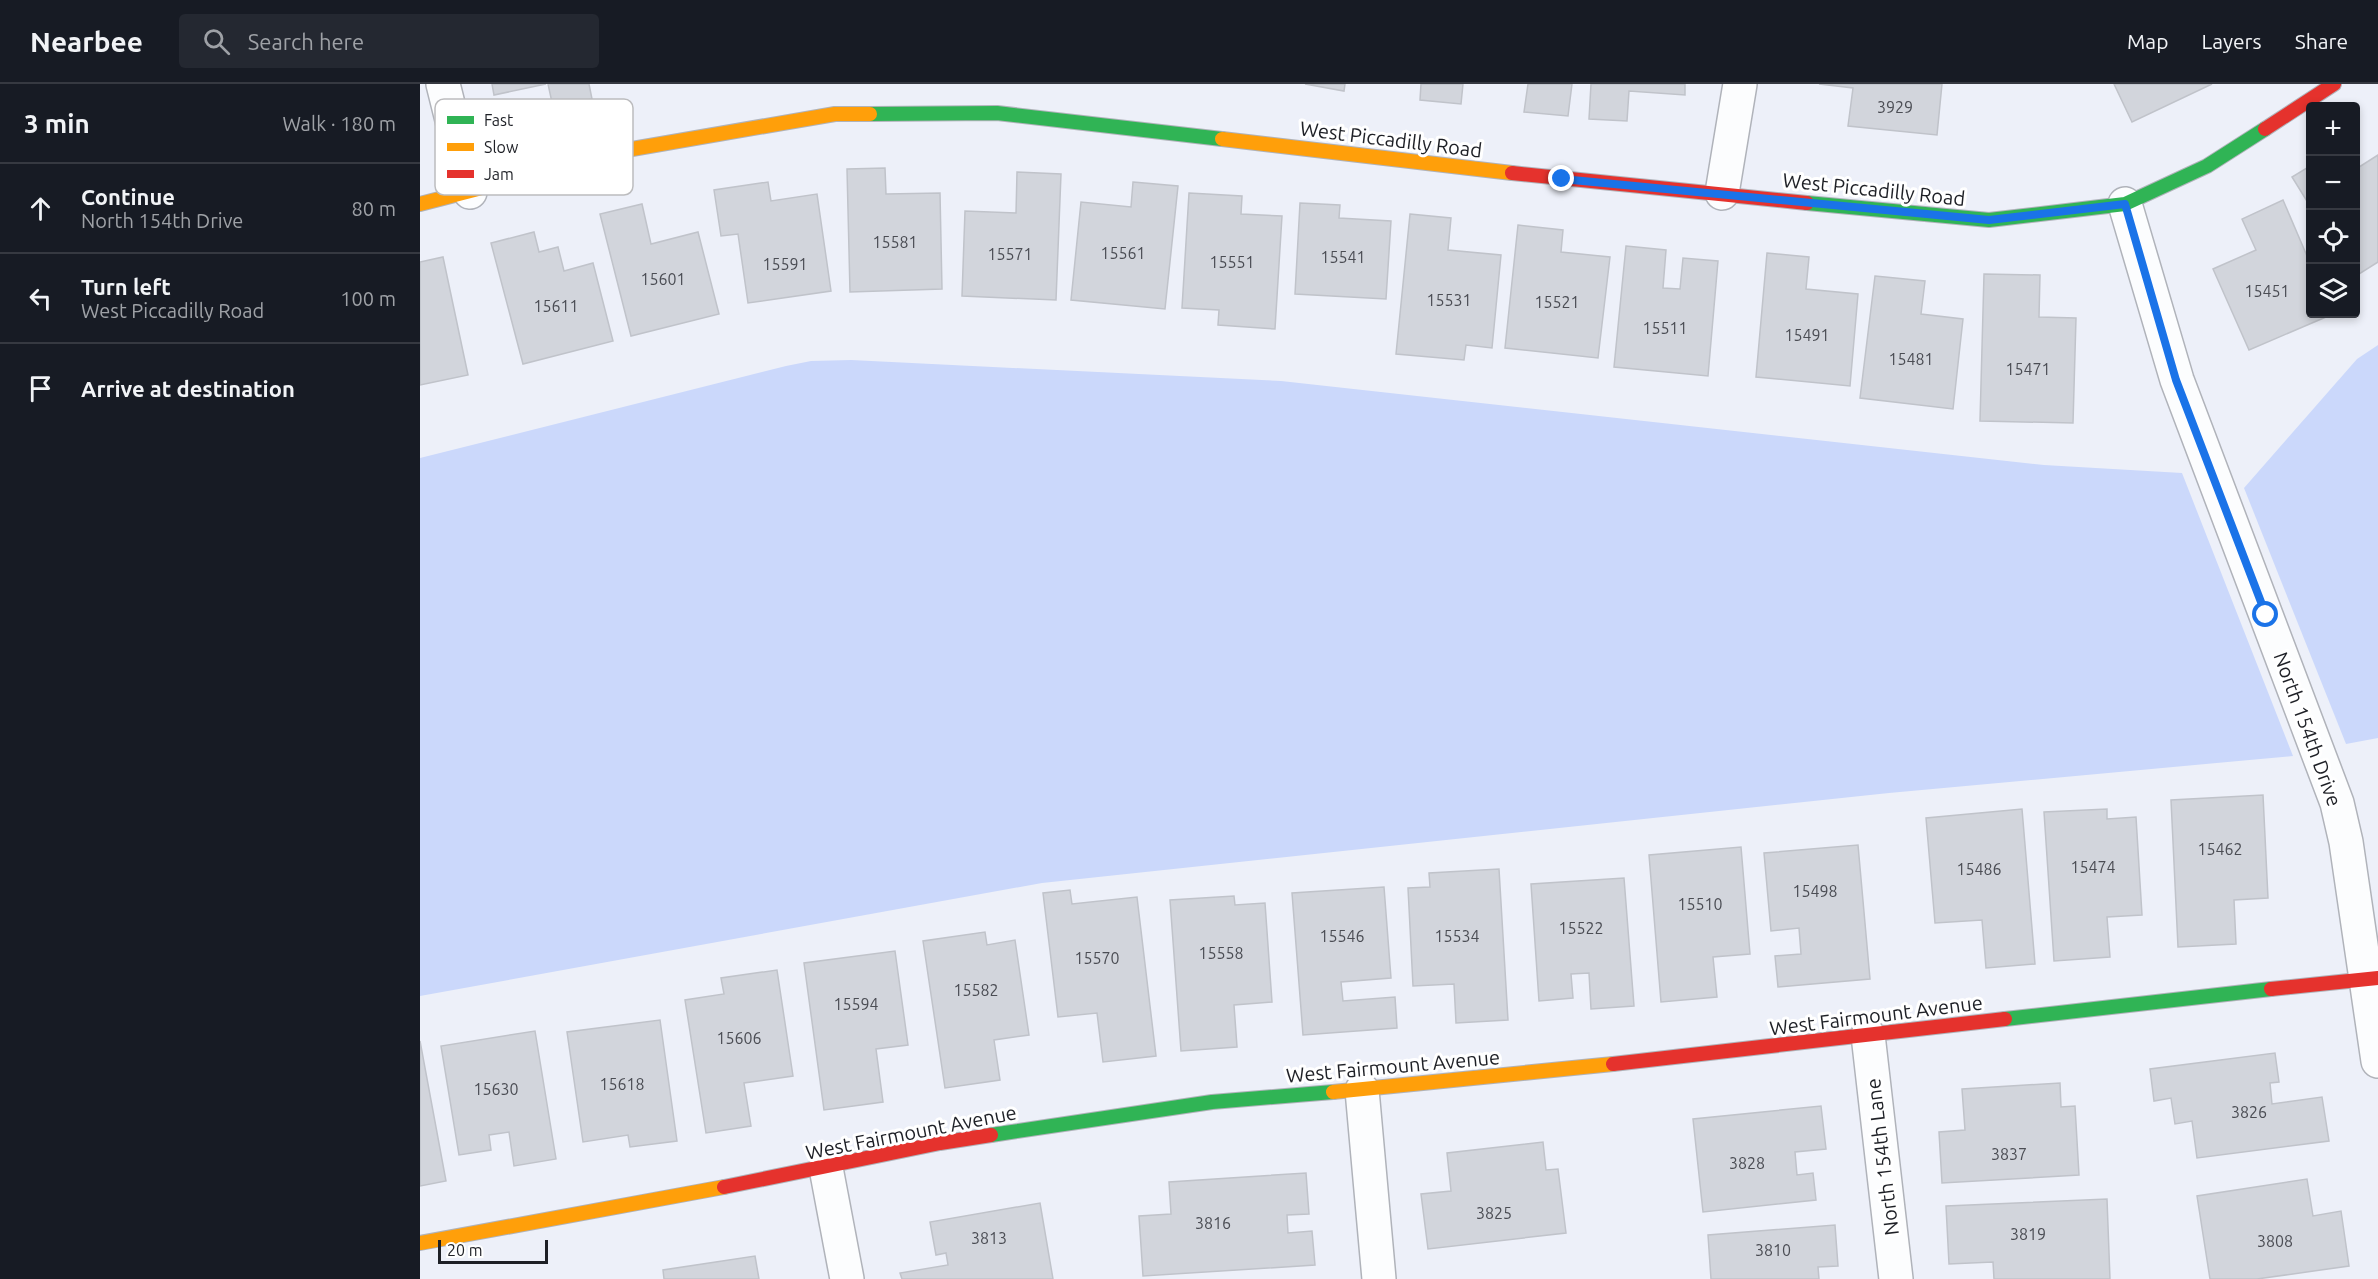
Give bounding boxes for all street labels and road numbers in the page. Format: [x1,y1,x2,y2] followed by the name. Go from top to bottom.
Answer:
[1299,116,1483,162] street label: West Piccadilly Road
[1782,168,1966,210] street label: West Piccadilly Road
[2269,649,2347,809] street label: North 154th Drive
[1768,991,1984,1039] street label: West Fairmount Avenue
[1285,1045,1501,1087] street label: West Fairmount Avenue
[1861,1077,1903,1237] street label: North 154th Lane
[804,1100,1018,1164] street label: West Fairmount Avenue

